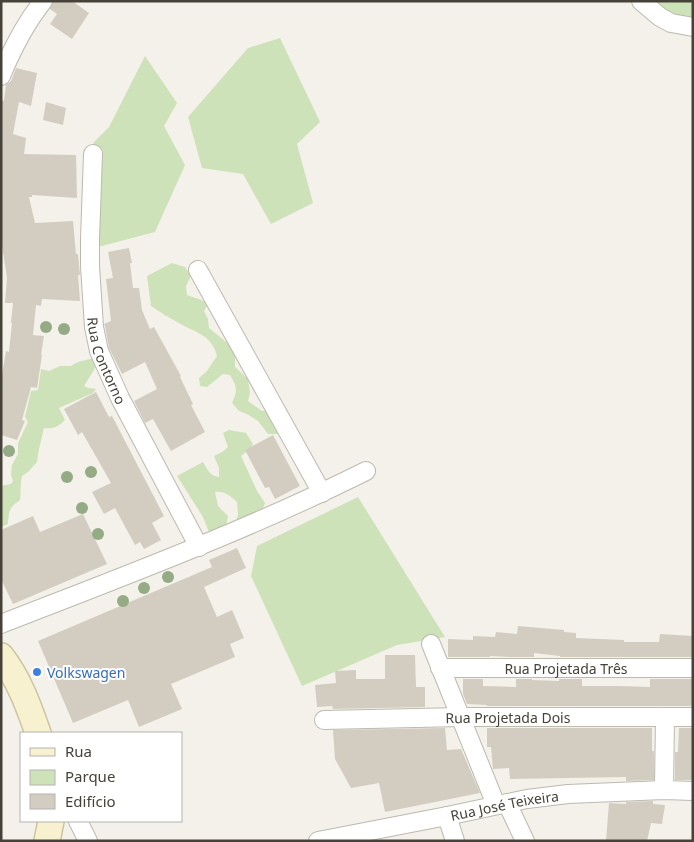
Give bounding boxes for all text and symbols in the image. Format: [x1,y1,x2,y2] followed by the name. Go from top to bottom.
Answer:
[84,317,131,407] street label: Rua Contorno
[504,659,628,678] street label: Rua Projetada Três
[47,663,125,682] place label: Volkswagen
[31,666,43,678] marker: Volkswagen
[445,707,571,727] street label: Rua Projetada Dois
[20,732,182,822] legend
[65,741,92,761] text: Rua
[65,766,115,786] text: Parque
[449,786,560,825] street label: Rua José Teixeira
[65,791,116,811] text: Edifício

